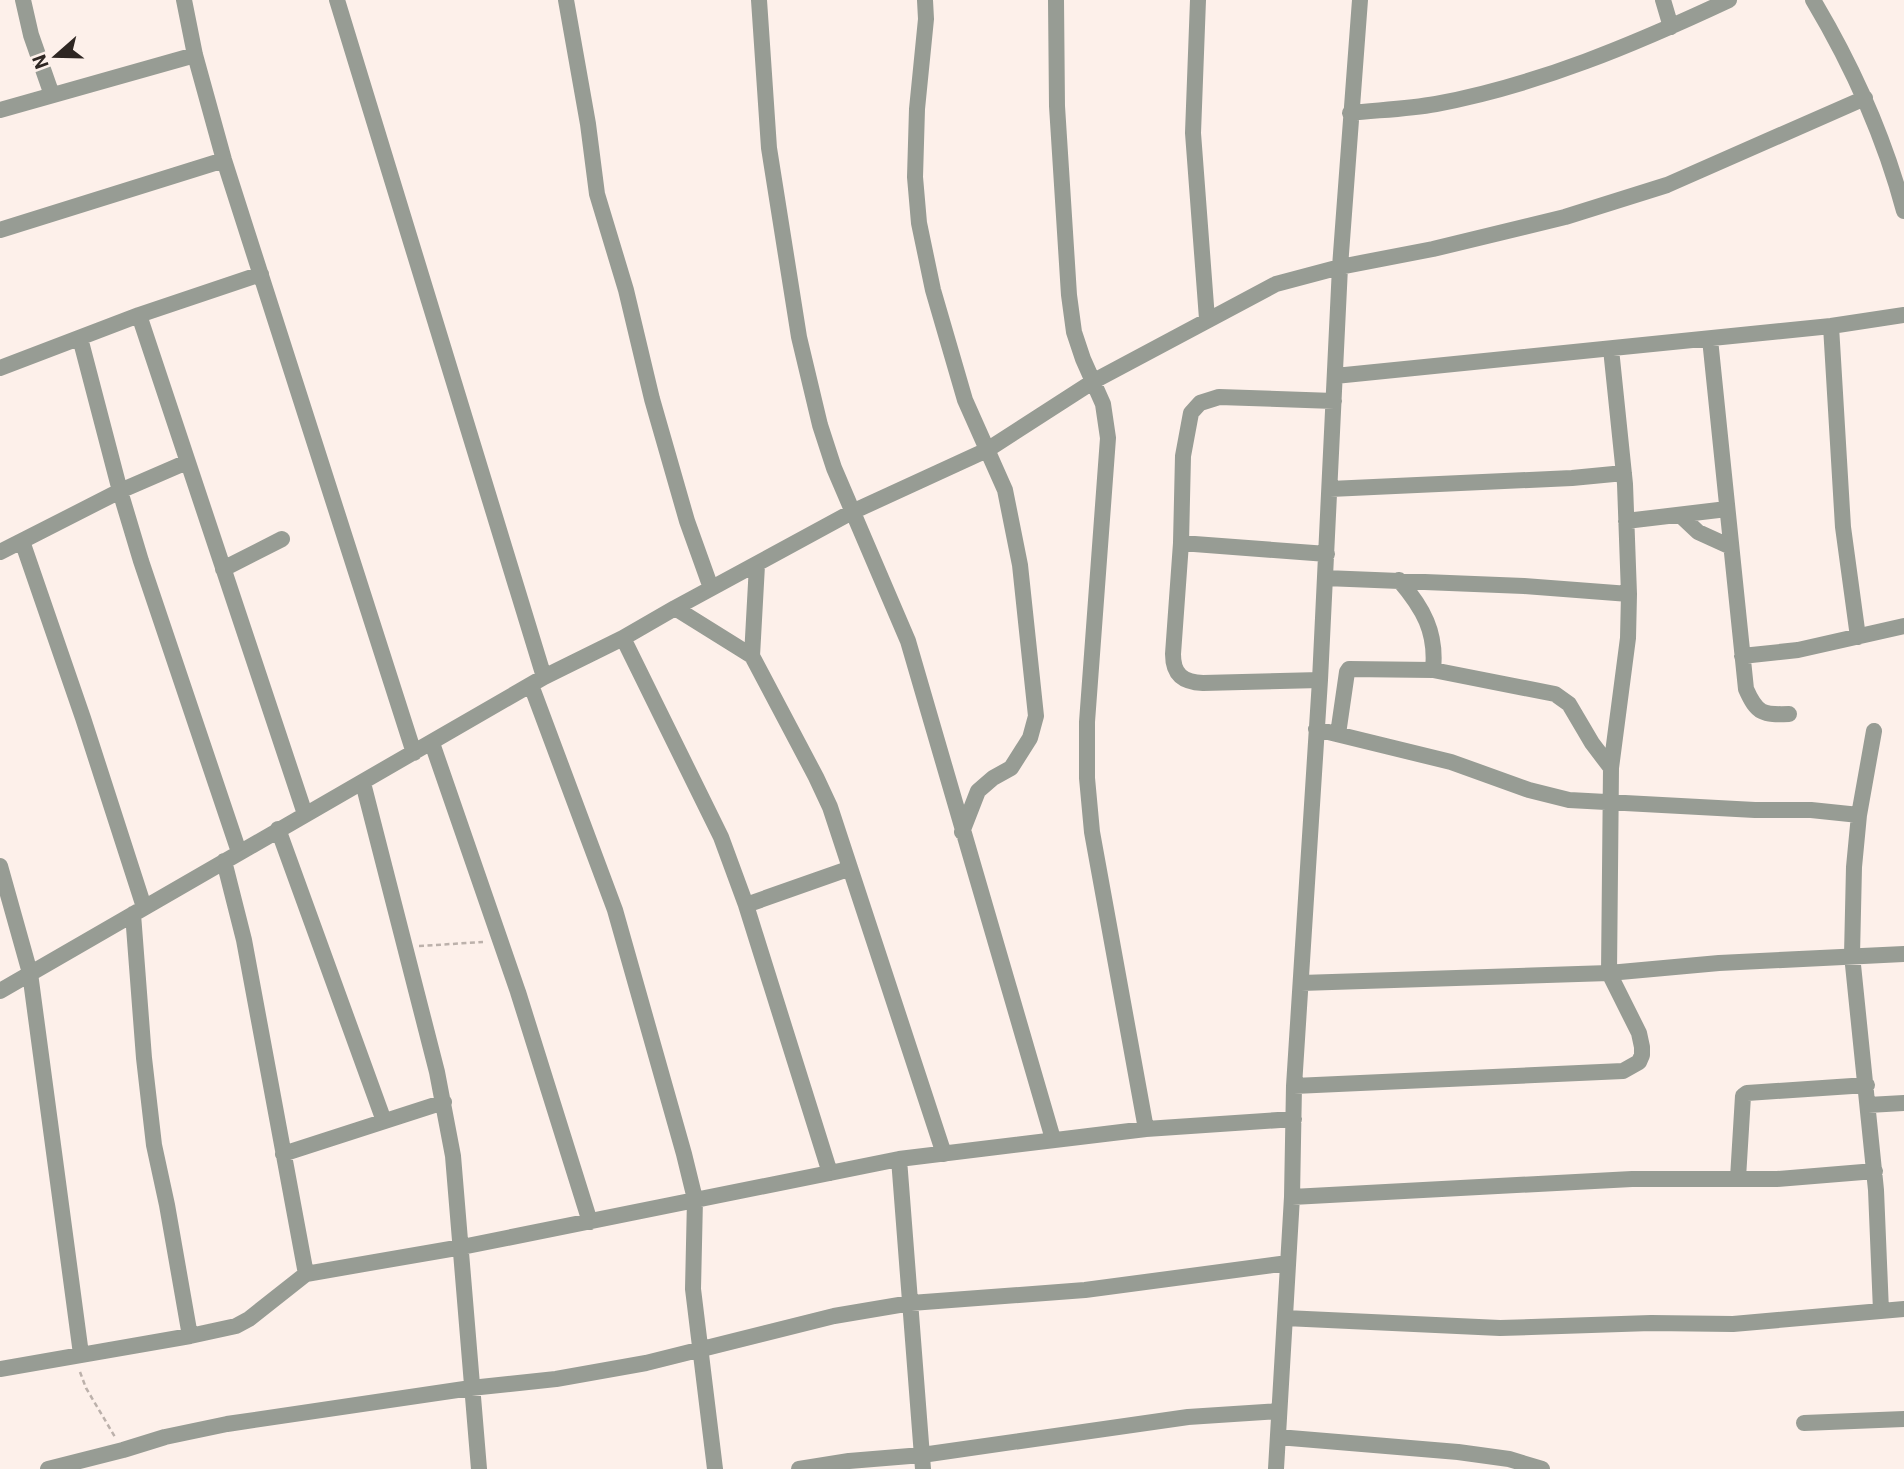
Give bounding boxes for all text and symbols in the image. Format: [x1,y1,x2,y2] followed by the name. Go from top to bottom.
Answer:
[21,21,91,91] north arrow
[27,51,54,72] text: N

